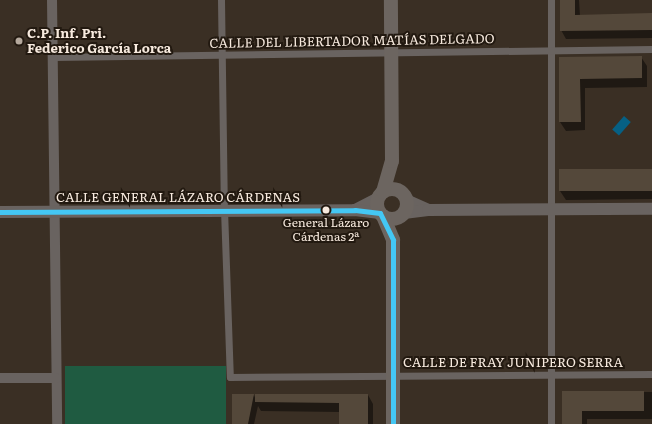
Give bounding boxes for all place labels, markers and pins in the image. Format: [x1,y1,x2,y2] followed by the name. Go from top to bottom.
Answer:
[27,26,171,57] place label: C.P. Inf. Pri. Federico García Lorca
[14,36,24,46] marker: C.P. Inf. Pri. Federico García Lorca
[321,205,331,215] marker: General Lázaro Cárdenas 2ª
[283,216,369,244] place label: General Lázaro Cárdenas 2ª

